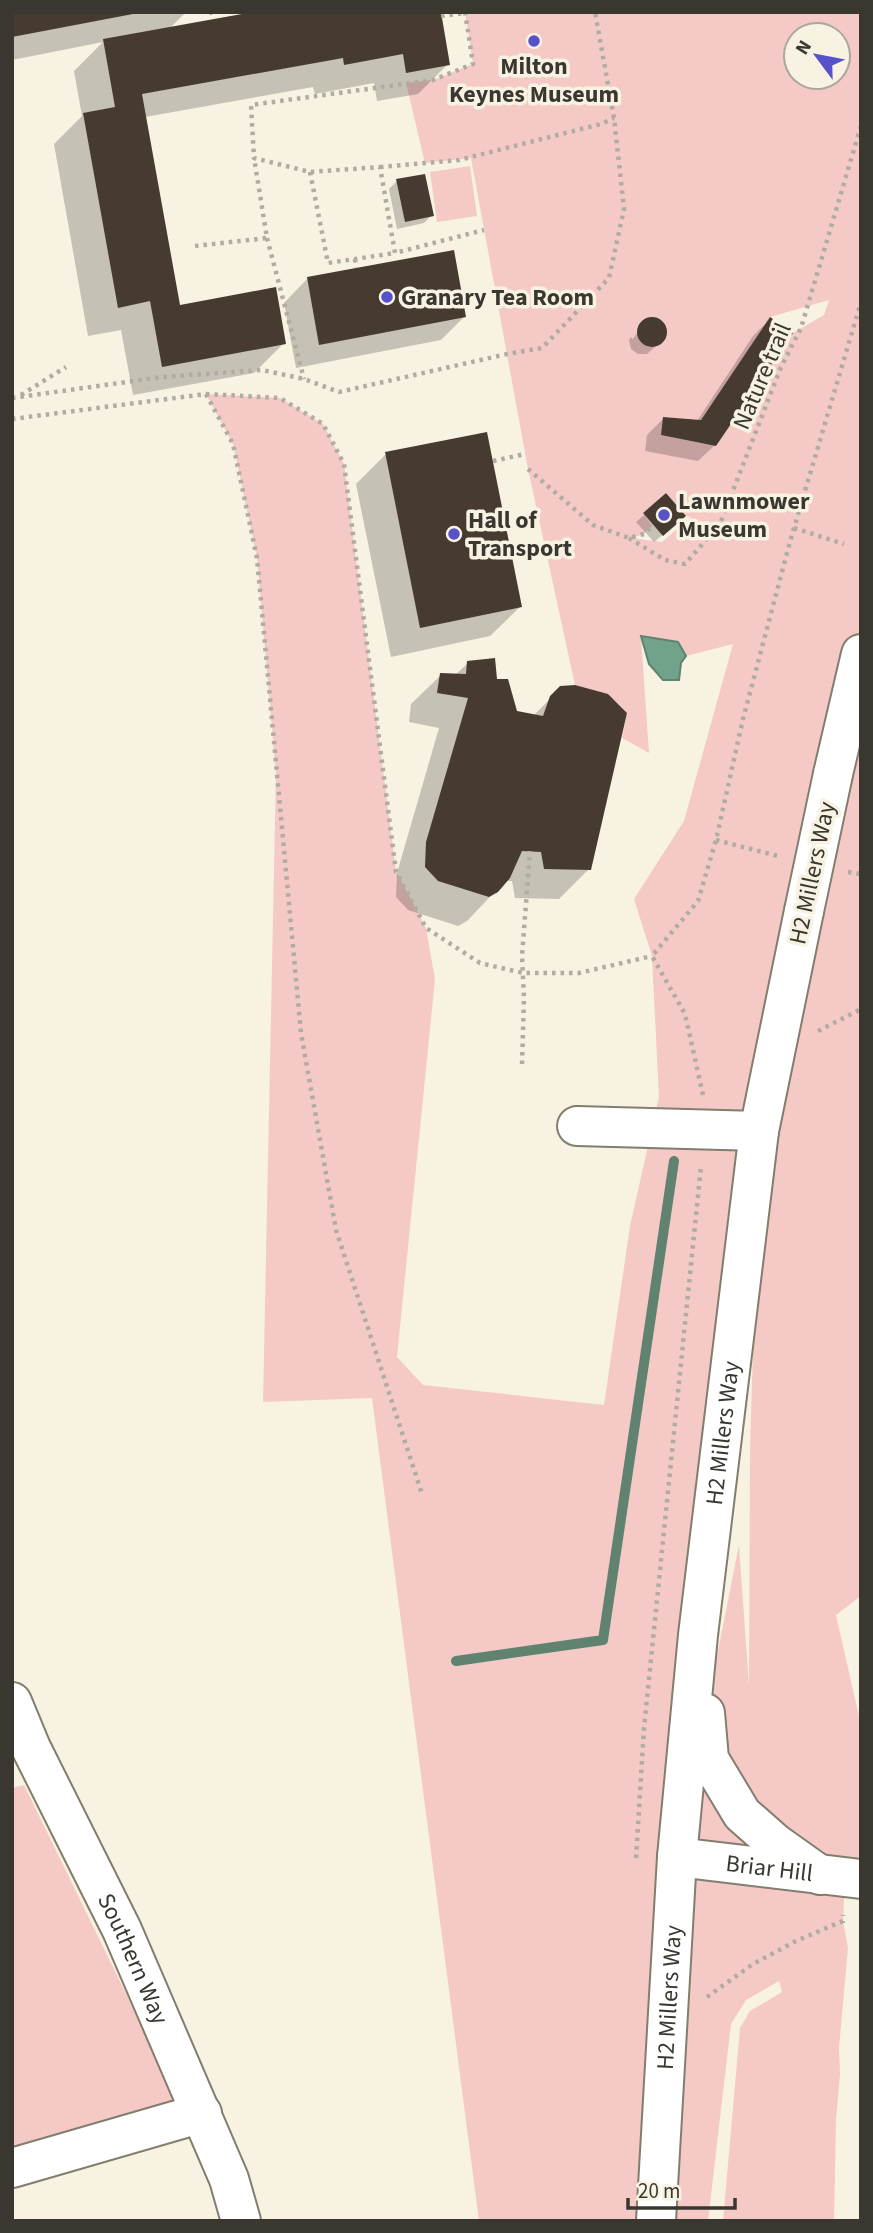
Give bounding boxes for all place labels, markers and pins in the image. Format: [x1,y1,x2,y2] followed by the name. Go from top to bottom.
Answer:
[526,33,542,49] marker: Milton Keynes Museum
[449,49,619,112] place label: Milton Keynes Museum
[401,280,594,315] place label: Granary Tea Room
[379,289,395,305] marker: Granary Tea Room
[678,484,810,547] place label: Lawnmower Museum
[468,503,572,566] place label: Hall of Transport
[656,507,672,523] marker: Lawnmower Museum
[446,526,462,542] marker: Hall of Transport

